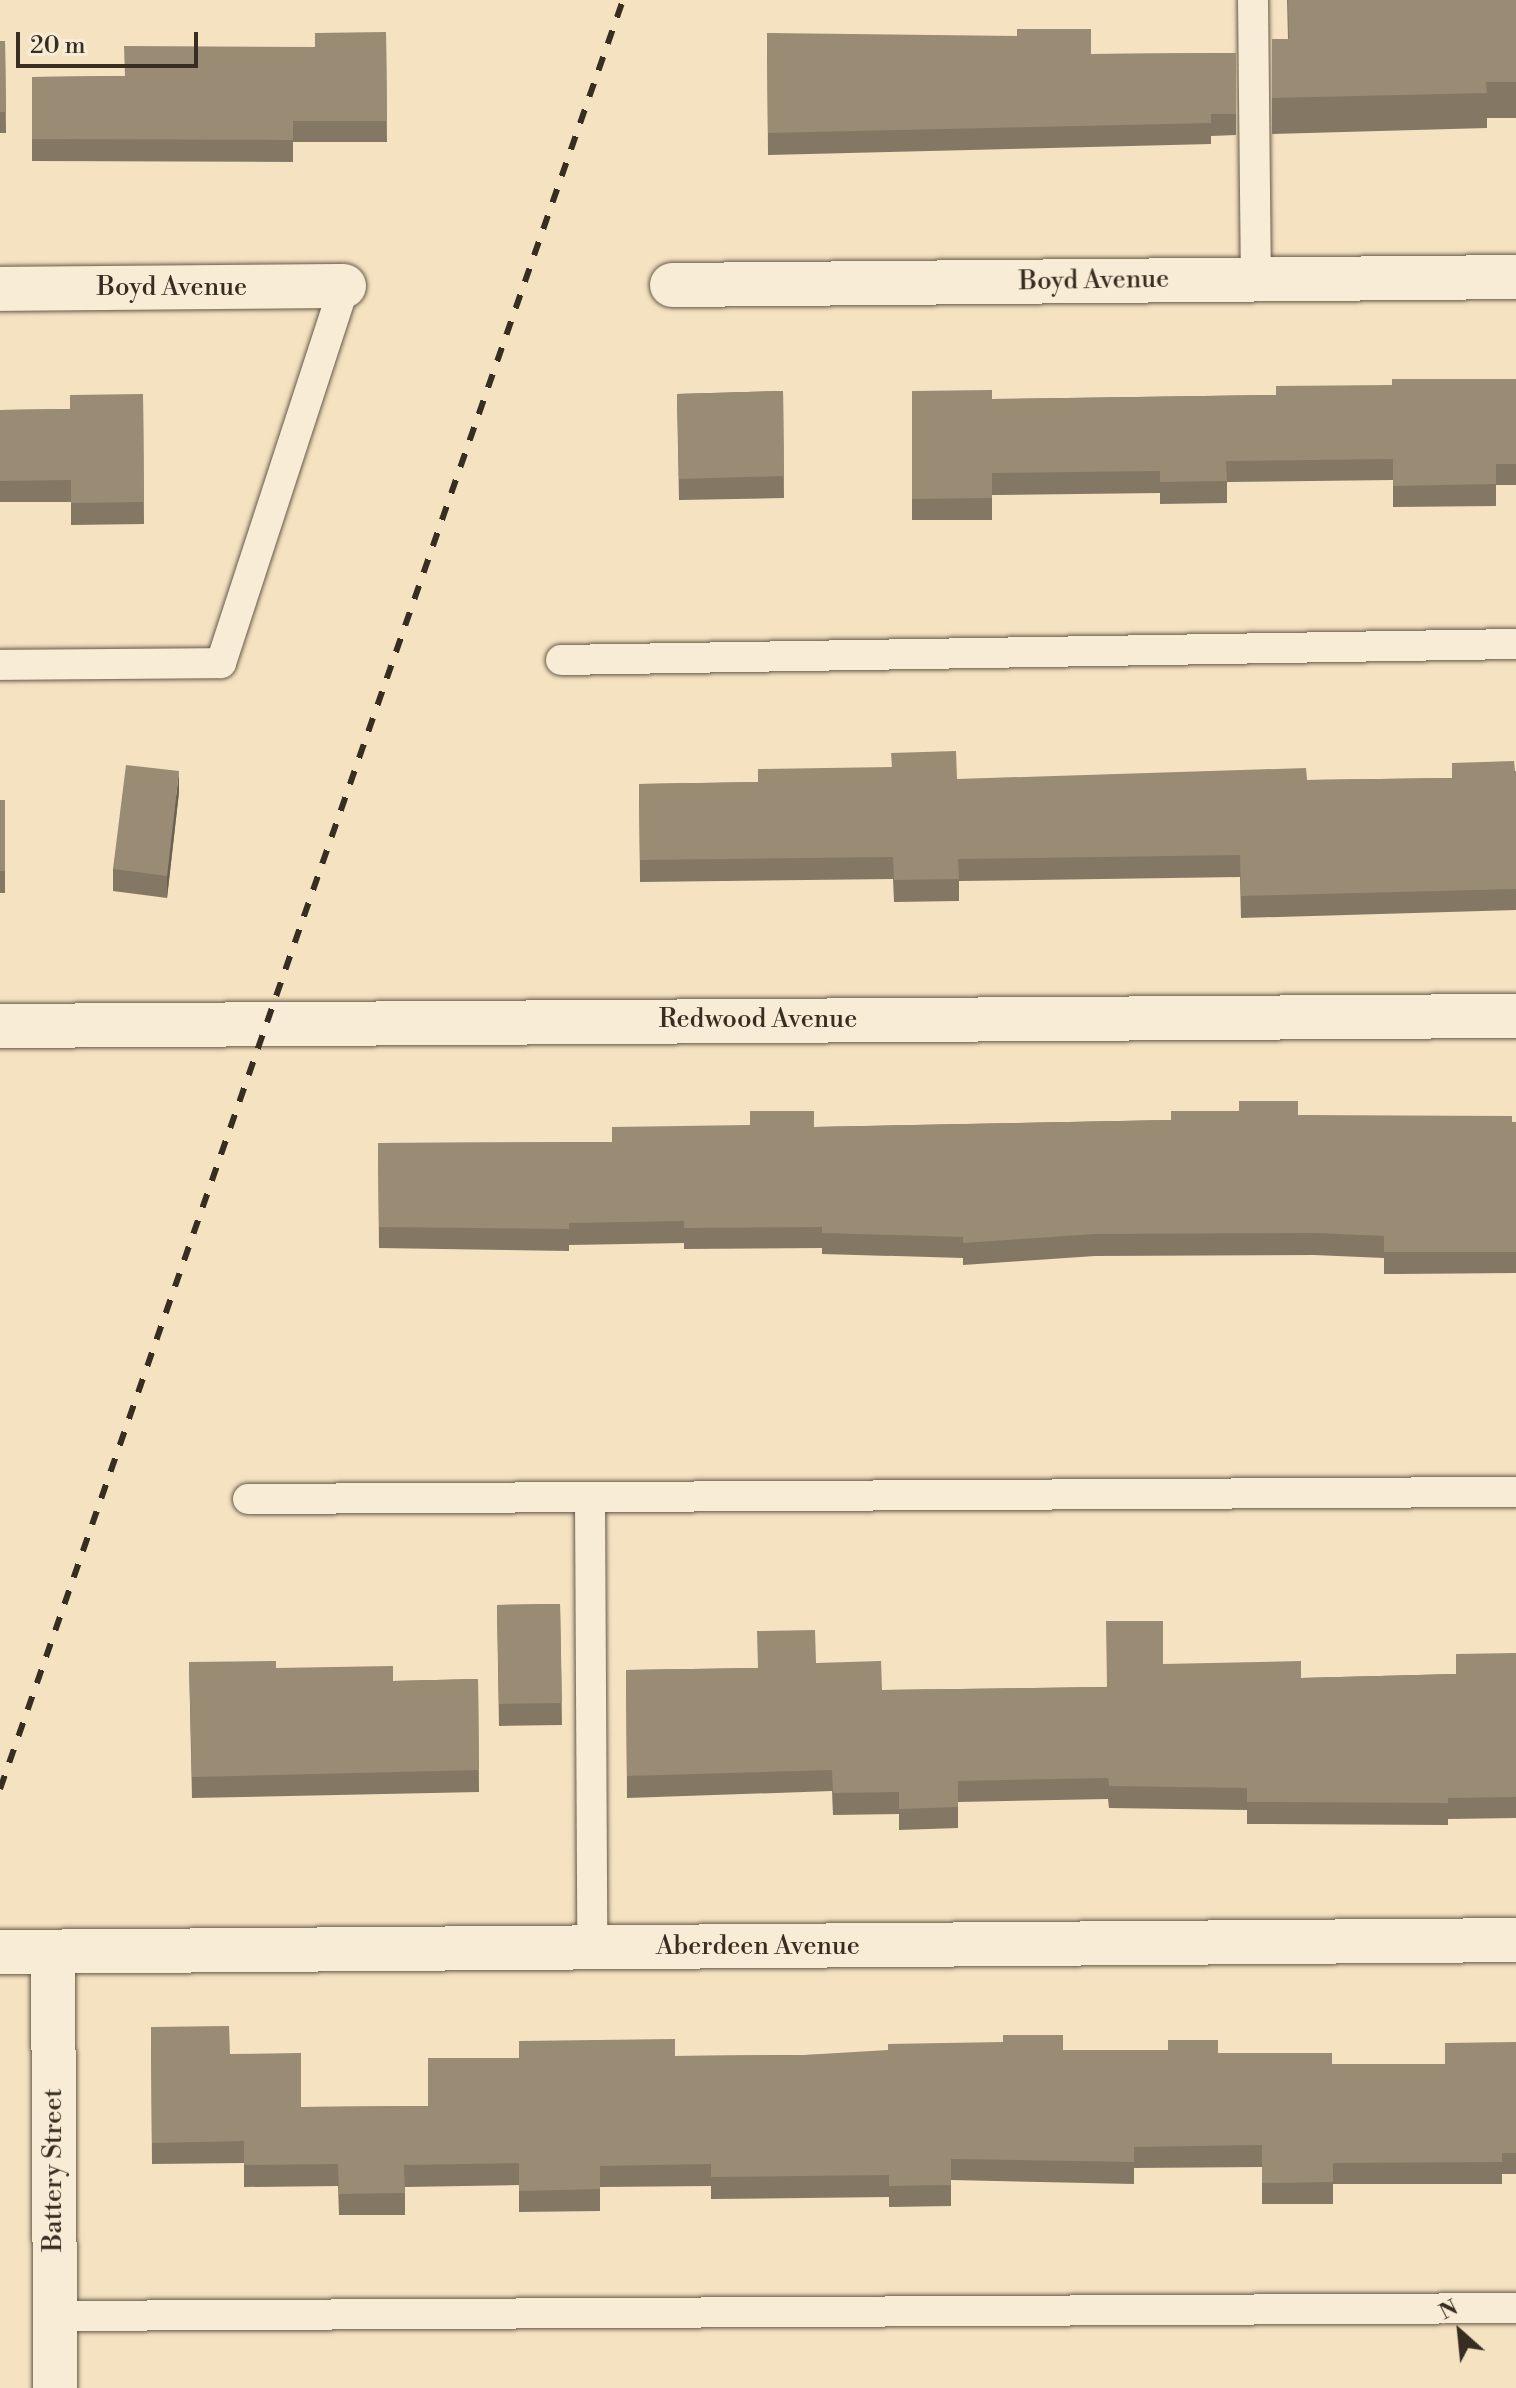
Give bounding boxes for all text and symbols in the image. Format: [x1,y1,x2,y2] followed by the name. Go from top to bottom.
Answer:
[20,16,202,66] scale bar
[30,31,86,61] text: 20 m
[1019,264,1169,298] street label: Boyd Avenue
[97,272,247,304] street label: Boyd Avenue
[659,1004,857,1036] street label: Redwood Avenue
[656,1931,860,1963] street label: Aberdeen Avenue
[38,2088,70,2252] street label: Battery Street
[1420,2292,1500,2372] north arrow
[1435,2294,1463,2326] text: N

